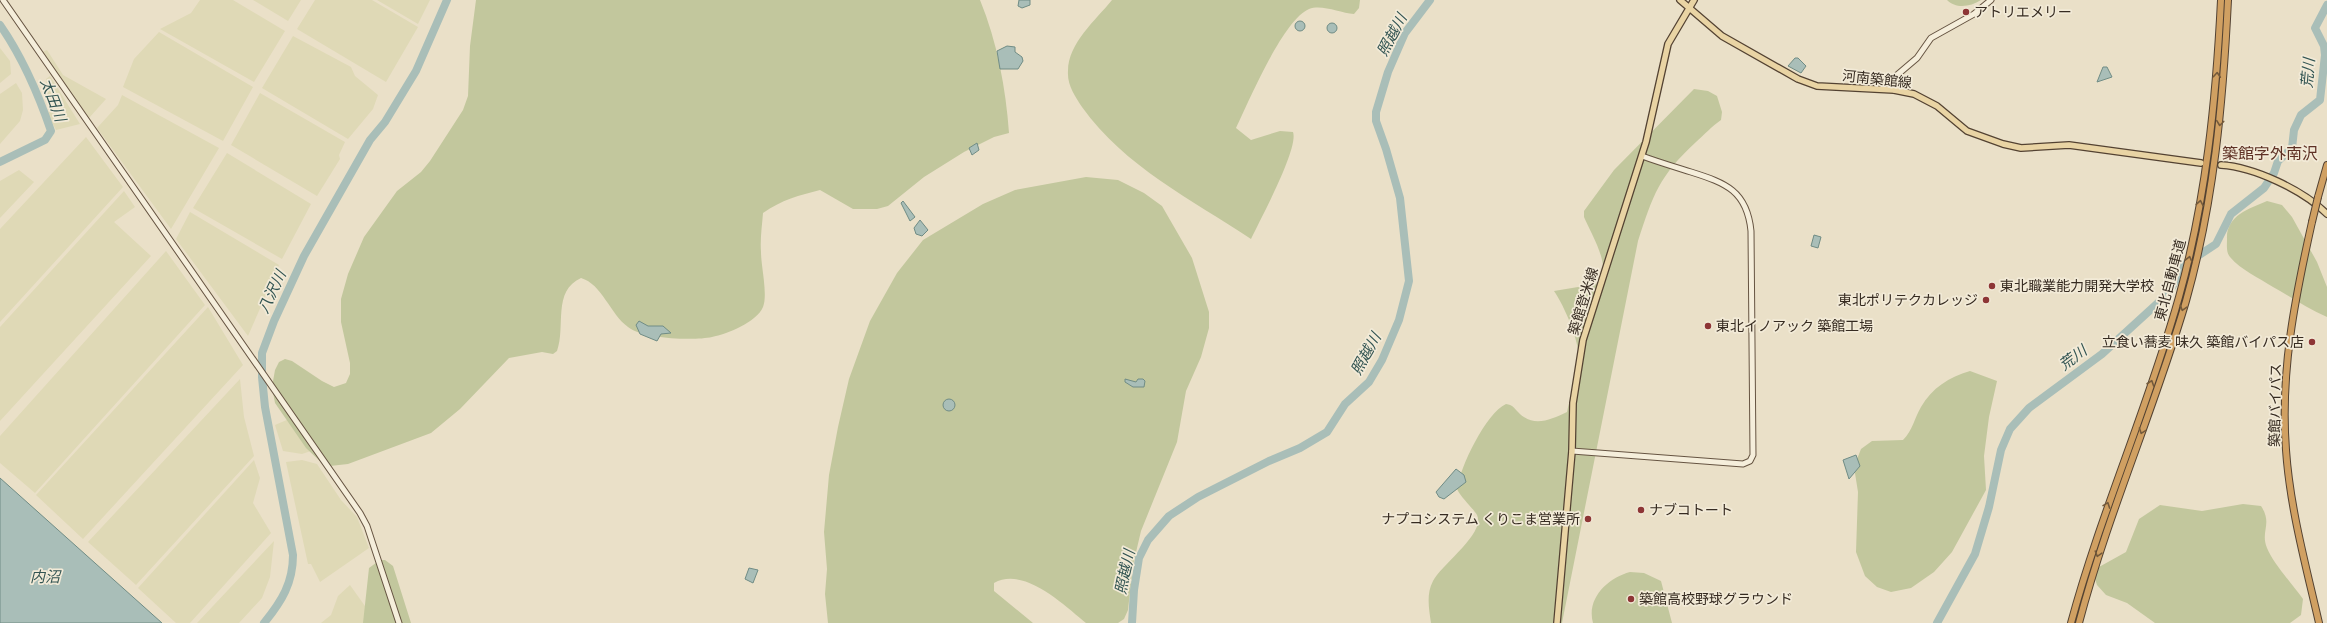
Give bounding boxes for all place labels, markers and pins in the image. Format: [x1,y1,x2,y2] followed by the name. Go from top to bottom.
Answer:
[1974,3,2072,21] place label: アトリエメリー
[1961,7,1971,17] marker: アトリエメリー
[2000,277,2154,295] place label: 東北職業能力開発大学校
[1987,281,1997,291] marker: 東北職業能力開発大学校
[1838,291,1978,309] place label: 東北ポリテクカレッジ
[1981,295,1991,305] marker: 東北ポリテクカレッジ
[1716,317,1873,335] place label: 東北イノアック 築館工場
[1703,321,1713,331] marker: 東北イノアック 築館工場
[2102,333,2304,351] place label: 立食い蕎麦 味久 築館バイパス店
[2307,337,2317,347] marker: 立食い蕎麦 味久 築館バイパス店
[1649,501,1733,519] place label: ナブコトート
[1636,505,1646,515] marker: ナブコトート
[1381,510,1580,528] place label: ナプコシステム くりこま営業所
[1583,514,1593,524] marker: ナプコシステム くりこま営業所
[1639,590,1793,608] place label: 築館高校野球グラウンド
[1626,594,1636,604] marker: 築館高校野球グラウンド

